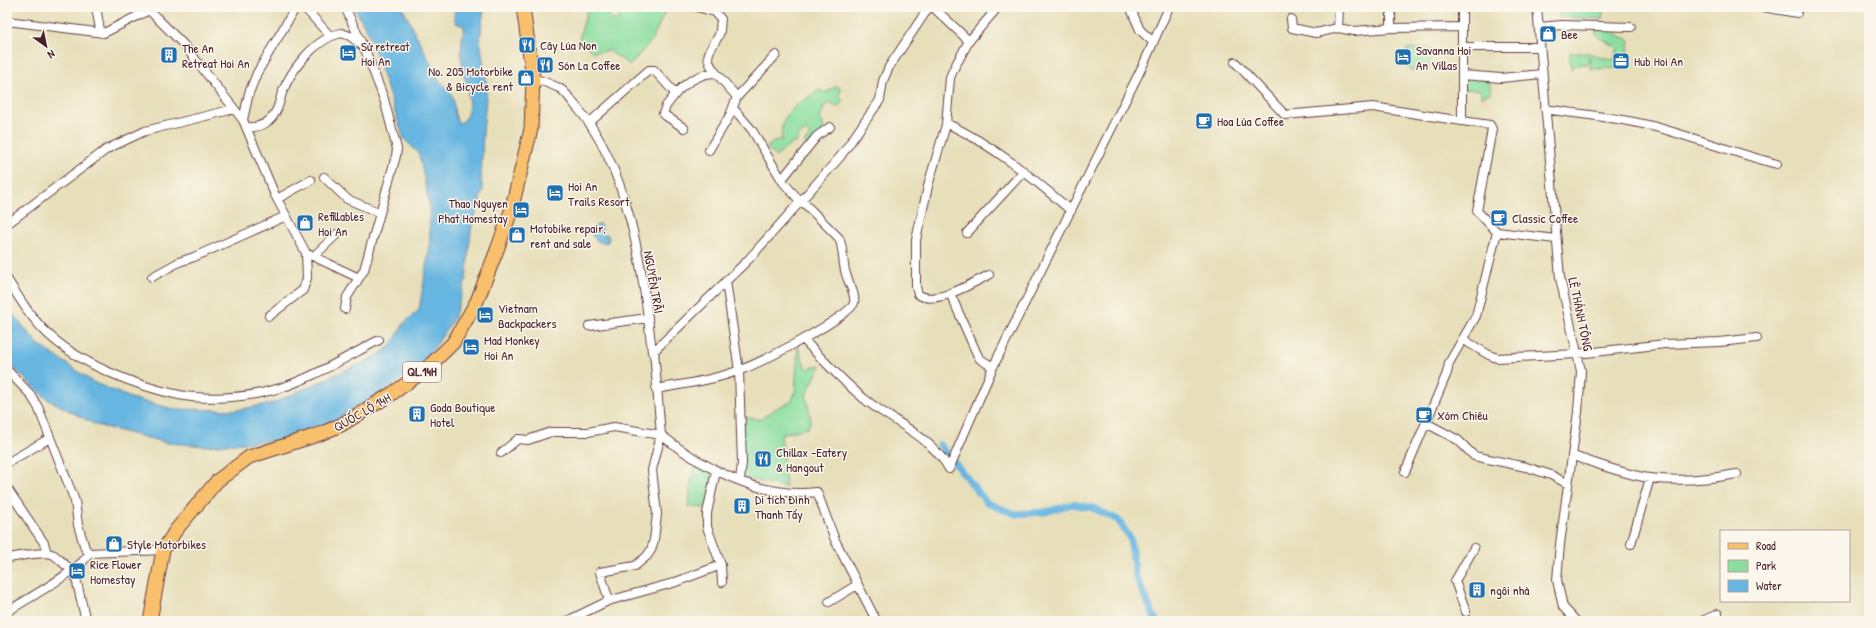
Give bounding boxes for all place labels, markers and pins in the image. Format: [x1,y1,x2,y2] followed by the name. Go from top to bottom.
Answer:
[1538,24,1558,44] shop icon: Bee
[1561,25,1578,43] place label: Bee
[517,35,537,55] restaurant icon: Cây Lúa Non
[540,36,597,54] place label: Cây Lúa Non
[361,37,410,70] place label: Sử retreat Hoi An
[182,39,250,72] place label: The An Retreat Hoi An
[1416,41,1471,74] place label: Savanna Hoi An Villas
[338,43,358,63] hotel icon: Sử retreat Hoi An
[159,45,179,65] building icon: The An Retreat Hoi An
[1393,47,1413,67] hotel icon: Savanna Hoi An Villas
[1611,51,1631,71] office icon: Hub Hoi An
[1634,52,1683,70] place label: Hub Hoi An
[535,55,555,75] restaurant icon: Són La Coffee
[558,56,621,74] place label: Són La Coffee
[428,62,514,95] place label: No. 205 Motorbike & Bicycle rent
[516,68,536,88] shop icon: No. 205 Motorbike & Bicycle rent
[1194,111,1214,131] cafe icon: Hoa Lúa Coffee
[1217,112,1284,130] place label: Hoa Lúa Coffee
[568,177,630,210] place label: Hoi An Trails Resort
[545,183,565,203] hotel icon: Hoi An Trails Resort
[438,194,508,227] place label: Thao Nguyen Phat Homestay
[511,200,531,220] hotel icon: Thao Nguyen Phat Homestay
[318,207,364,240] place label: Refillables Hoi An
[1489,208,1509,228] cafe icon: Classic Coffee
[1512,209,1578,227] place label: Classic Coffee
[295,213,315,233] shop icon: Refillables Hoi An
[530,219,606,252] place label: Motobike repair, rent and sale
[507,225,527,245] shop icon: Motobike repair, rent and sale
[498,299,556,332] place label: Vietnam Backpackers
[475,305,495,325] hotel icon: Vietnam Backpackers
[484,331,540,364] place label: Mad Monkey Hoi An
[461,337,481,357] hotel icon: Mad Monkey Hoi An
[430,398,495,431] place label: Goda Boutique Hotel
[407,404,427,424] building icon: Goda Boutique Hotel
[1414,405,1434,425] cafe icon: Xóm Chiêu
[1437,406,1488,424] place label: Xóm Chiêu
[776,443,848,476] place label: Chillax -Eatery & Hangout
[753,449,773,469] restaurant icon: Chillax -Eatery & Hangout
[755,490,810,523] place label: Di tích Đình Thanh Tẩy
[732,496,752,516] building icon: Di tích Đình Thanh Tẩy
[104,534,124,554] shop icon: Style Motorbikes
[127,535,206,553] place label: Style Motorbikes
[90,555,142,588] place label: Rice Flower Homestay
[67,561,87,581] hotel icon: Rice Flower Homestay
[1467,580,1487,600] building icon: ngôi nhà
[1490,581,1529,599] place label: ngôi nhà

